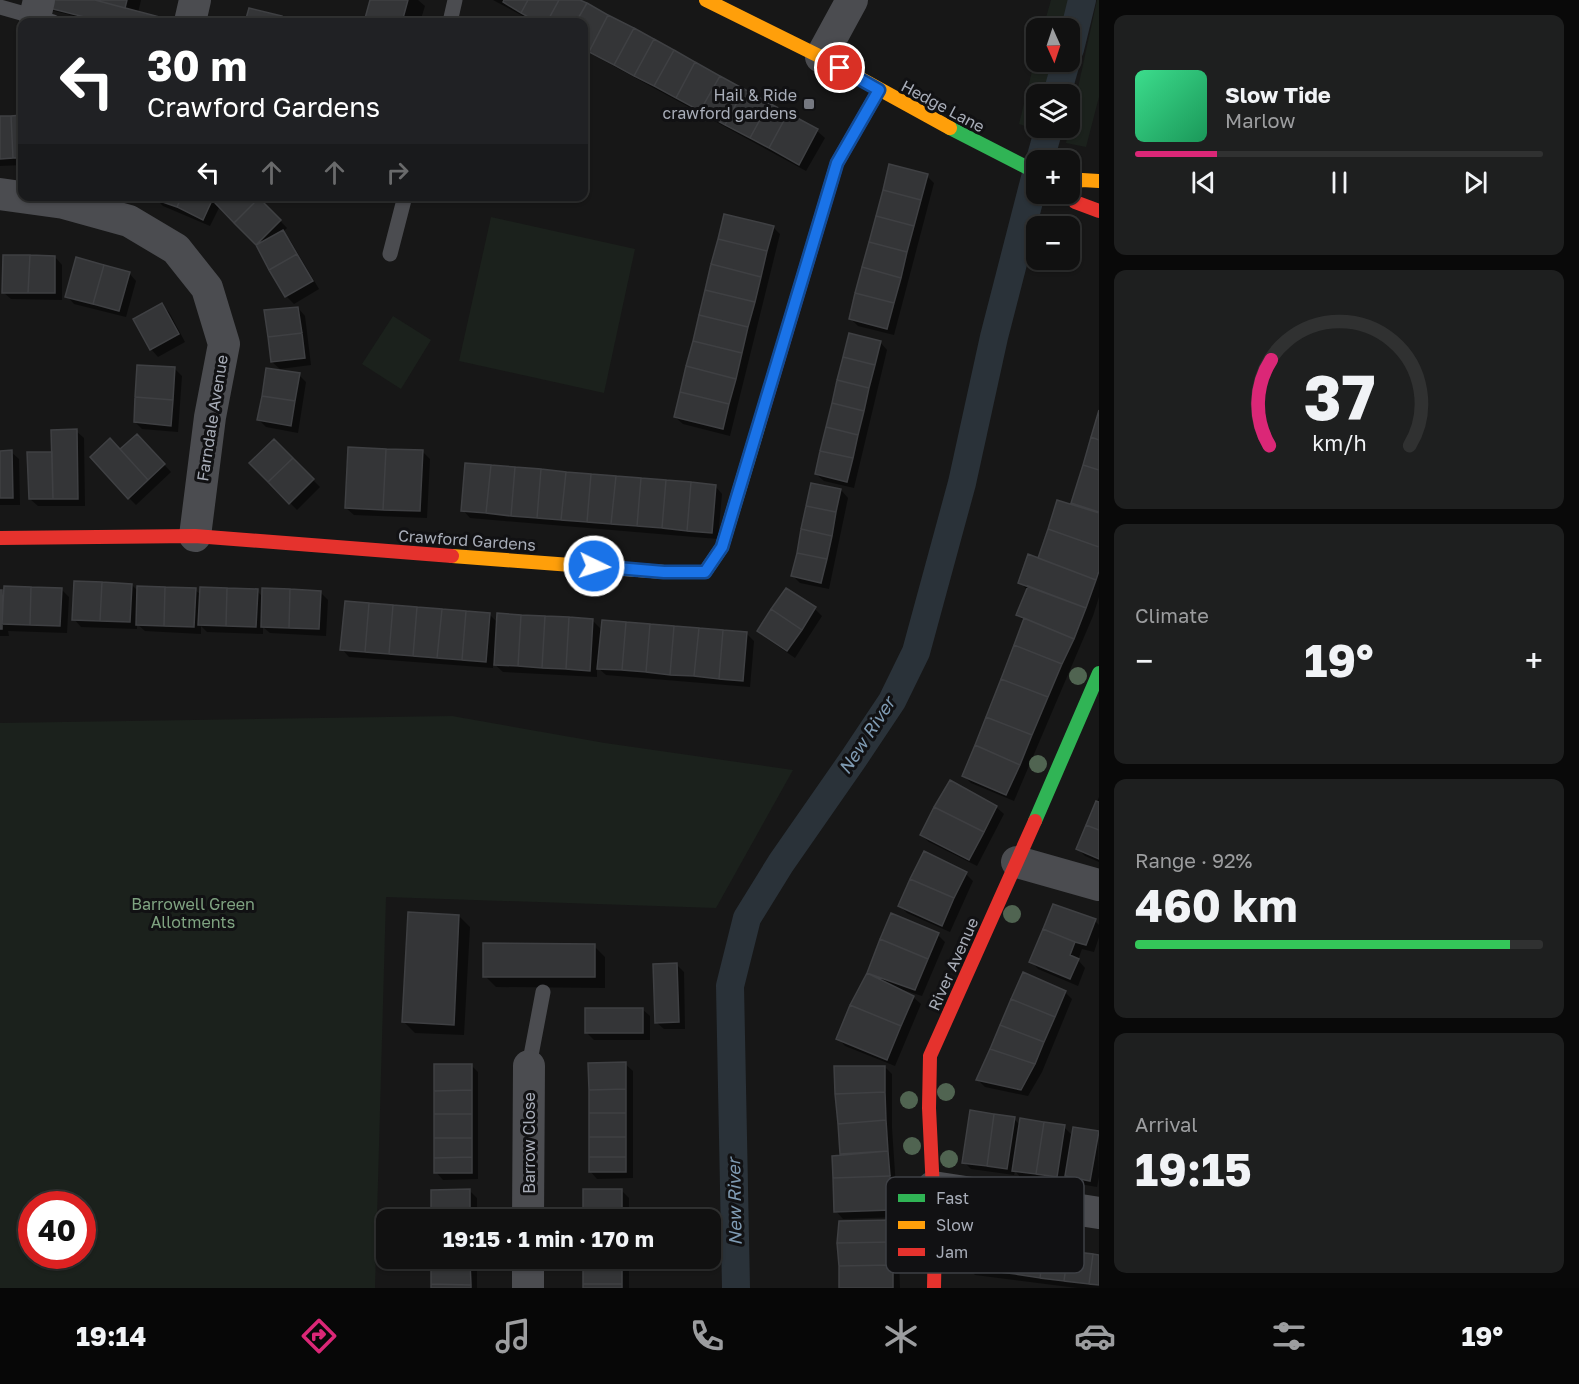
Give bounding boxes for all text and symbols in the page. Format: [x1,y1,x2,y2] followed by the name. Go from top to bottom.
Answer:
[1026,18,1080,72] north arrow
[1026,18,1080,270] map controls
[147,40,247,90] text: 30 m
[48,42,126,120] icon: left
[814,42,865,93] pin
[823,51,856,84] icon: arrive
[898,76,988,136] street label: Hedge Lane
[1225,81,1331,108] text: Slow Tide
[1026,84,1080,138] button: layers
[662,85,797,123] place label: Hail & Ride crawford gardens
[147,91,380,123] text: Crawford Gardens
[802,97,816,111] marker: Hail & Ride crawford gardens
[1225,108,1296,132] text: Marlow
[1026,150,1080,204] button: +
[192,156,225,189] icon: left
[255,156,288,189] icon: ahead
[318,156,351,189] icon: ahead
[381,156,414,189] icon: right
[1187,166,1220,199] icon: previous
[1323,166,1356,199] icon: pause
[1459,166,1492,199] icon: next
[1026,216,1080,270] button: −
[192,353,232,483] street label: Farndale Avenue
[1303,360,1375,435] text: 37
[1312,431,1366,457] text: km/h
[397,525,537,555] street label: Crawford Gardens
[562,534,626,598] position arrow
[1135,603,1209,627] text: Climate
[1304,633,1374,687] text: 19°
[1135,641,1153,680] text: −
[1525,641,1543,680] text: +
[833,690,901,778] water label: New River
[1135,848,1252,872] text: Range · 92%
[1135,878,1298,932] text: 460 km
[131,894,255,932] park label: Barrowell Green Allotments
[924,914,982,1014] street label: River Avenue
[519,1092,539,1194] street label: Barrow Close
[1135,1112,1198,1136] text: Arrival
[1135,1142,1252,1196] text: 19:15
[722,1155,746,1246] water label: New River
[886,1177,1084,1273] legend
[936,1188,969,1208] text: Fast
[18,1191,96,1269] speed limit sign: 40
[936,1215,974,1235] text: Slow
[443,1225,654,1252] text: 19:15 · 1 min · 170 m
[936,1242,968,1262] text: Jam
[298,1315,340,1357] icon: directions
[492,1315,534,1357] icon: music
[686,1315,728,1357] icon: phone
[880,1315,922,1357] icon: climate
[1074,1315,1116,1357] icon: car
[1268,1315,1310,1357] icon: filters
[76,1320,146,1352] text: 19:14
[1461,1320,1503,1352] text: 19°

